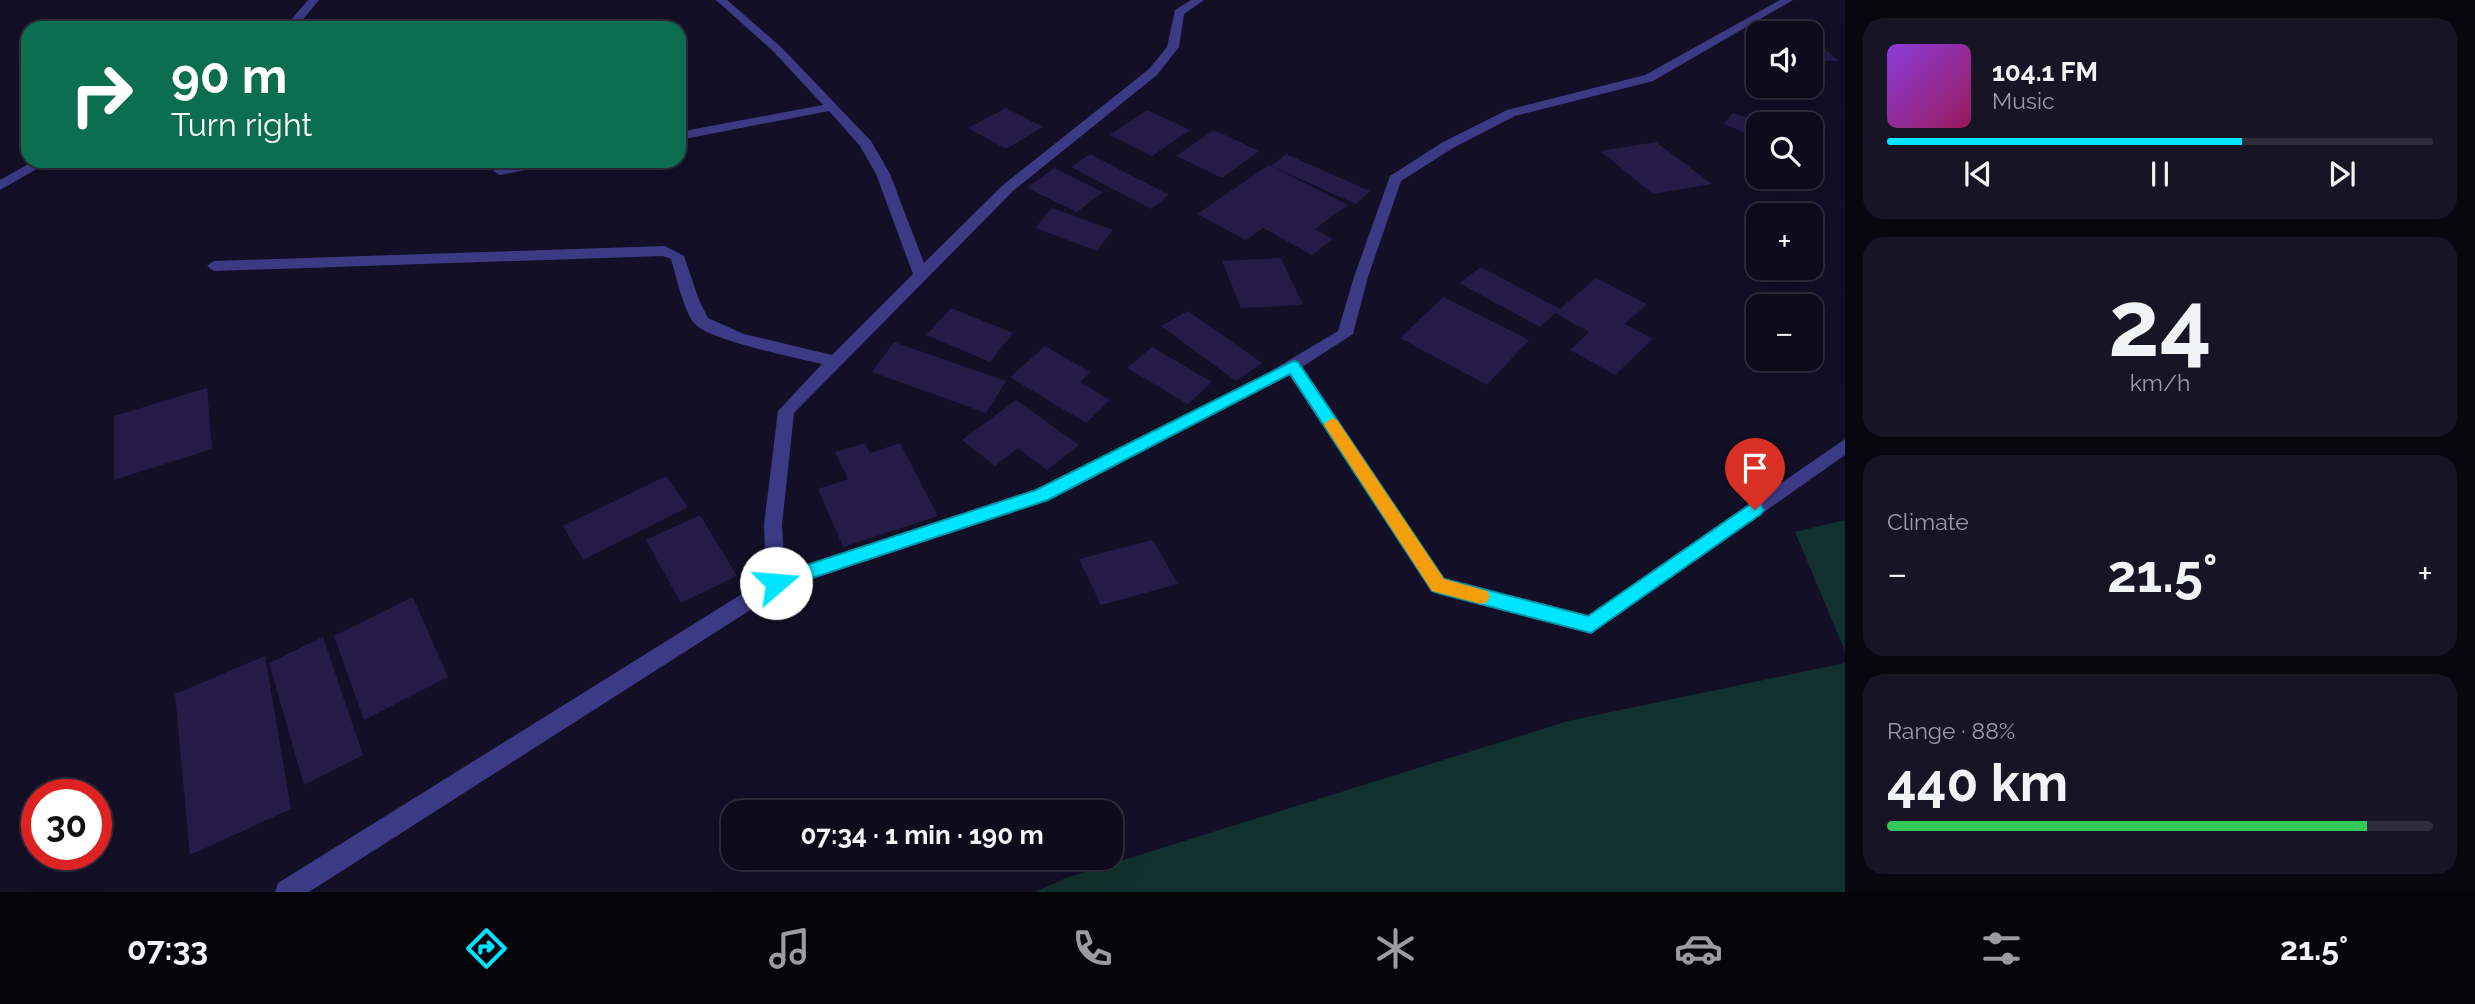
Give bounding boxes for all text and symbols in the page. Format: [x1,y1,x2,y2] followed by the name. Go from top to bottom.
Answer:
[1746,21,1823,371] map controls
[1746,21,1823,98] button: sound
[171,47,287,104] text: 90 m
[56,49,147,140] icon: right
[1992,57,2098,87] text: 104.1 FM
[1992,87,2055,114] text: Music
[171,106,312,143] text: Turn right
[1746,112,1823,189] button: search
[1959,155,1997,193] icon: previous
[2141,155,2179,193] icon: pause
[2323,155,2361,193] icon: next
[1746,203,1823,280] button: +
[2108,270,2212,377] text: 24
[1746,294,1823,371] button: −
[2130,369,2190,396] text: km/h
[1725,438,1785,510] pin
[1736,449,1774,487] icon: arrive
[1887,508,1969,535] text: Climate
[2107,543,2218,604] text: 21.5°
[739,546,813,620] position arrow
[1887,551,1907,596] text: −
[2417,551,2433,596] text: +
[1887,717,2015,744] text: Range · 88%
[1887,752,2068,813] text: 440 km
[21,779,112,870] speed limit sign: 30
[800,820,1044,850] text: 07:34 · 1 min · 190 m
[462,924,511,973] icon: directions
[765,924,814,973] icon: music
[1068,924,1117,973] icon: phone
[1371,924,1420,973] icon: climate
[1674,924,1723,973] icon: car
[1977,924,2026,973] icon: filters
[127,930,208,967] text: 07:33
[2280,930,2348,967] text: 21.5°

